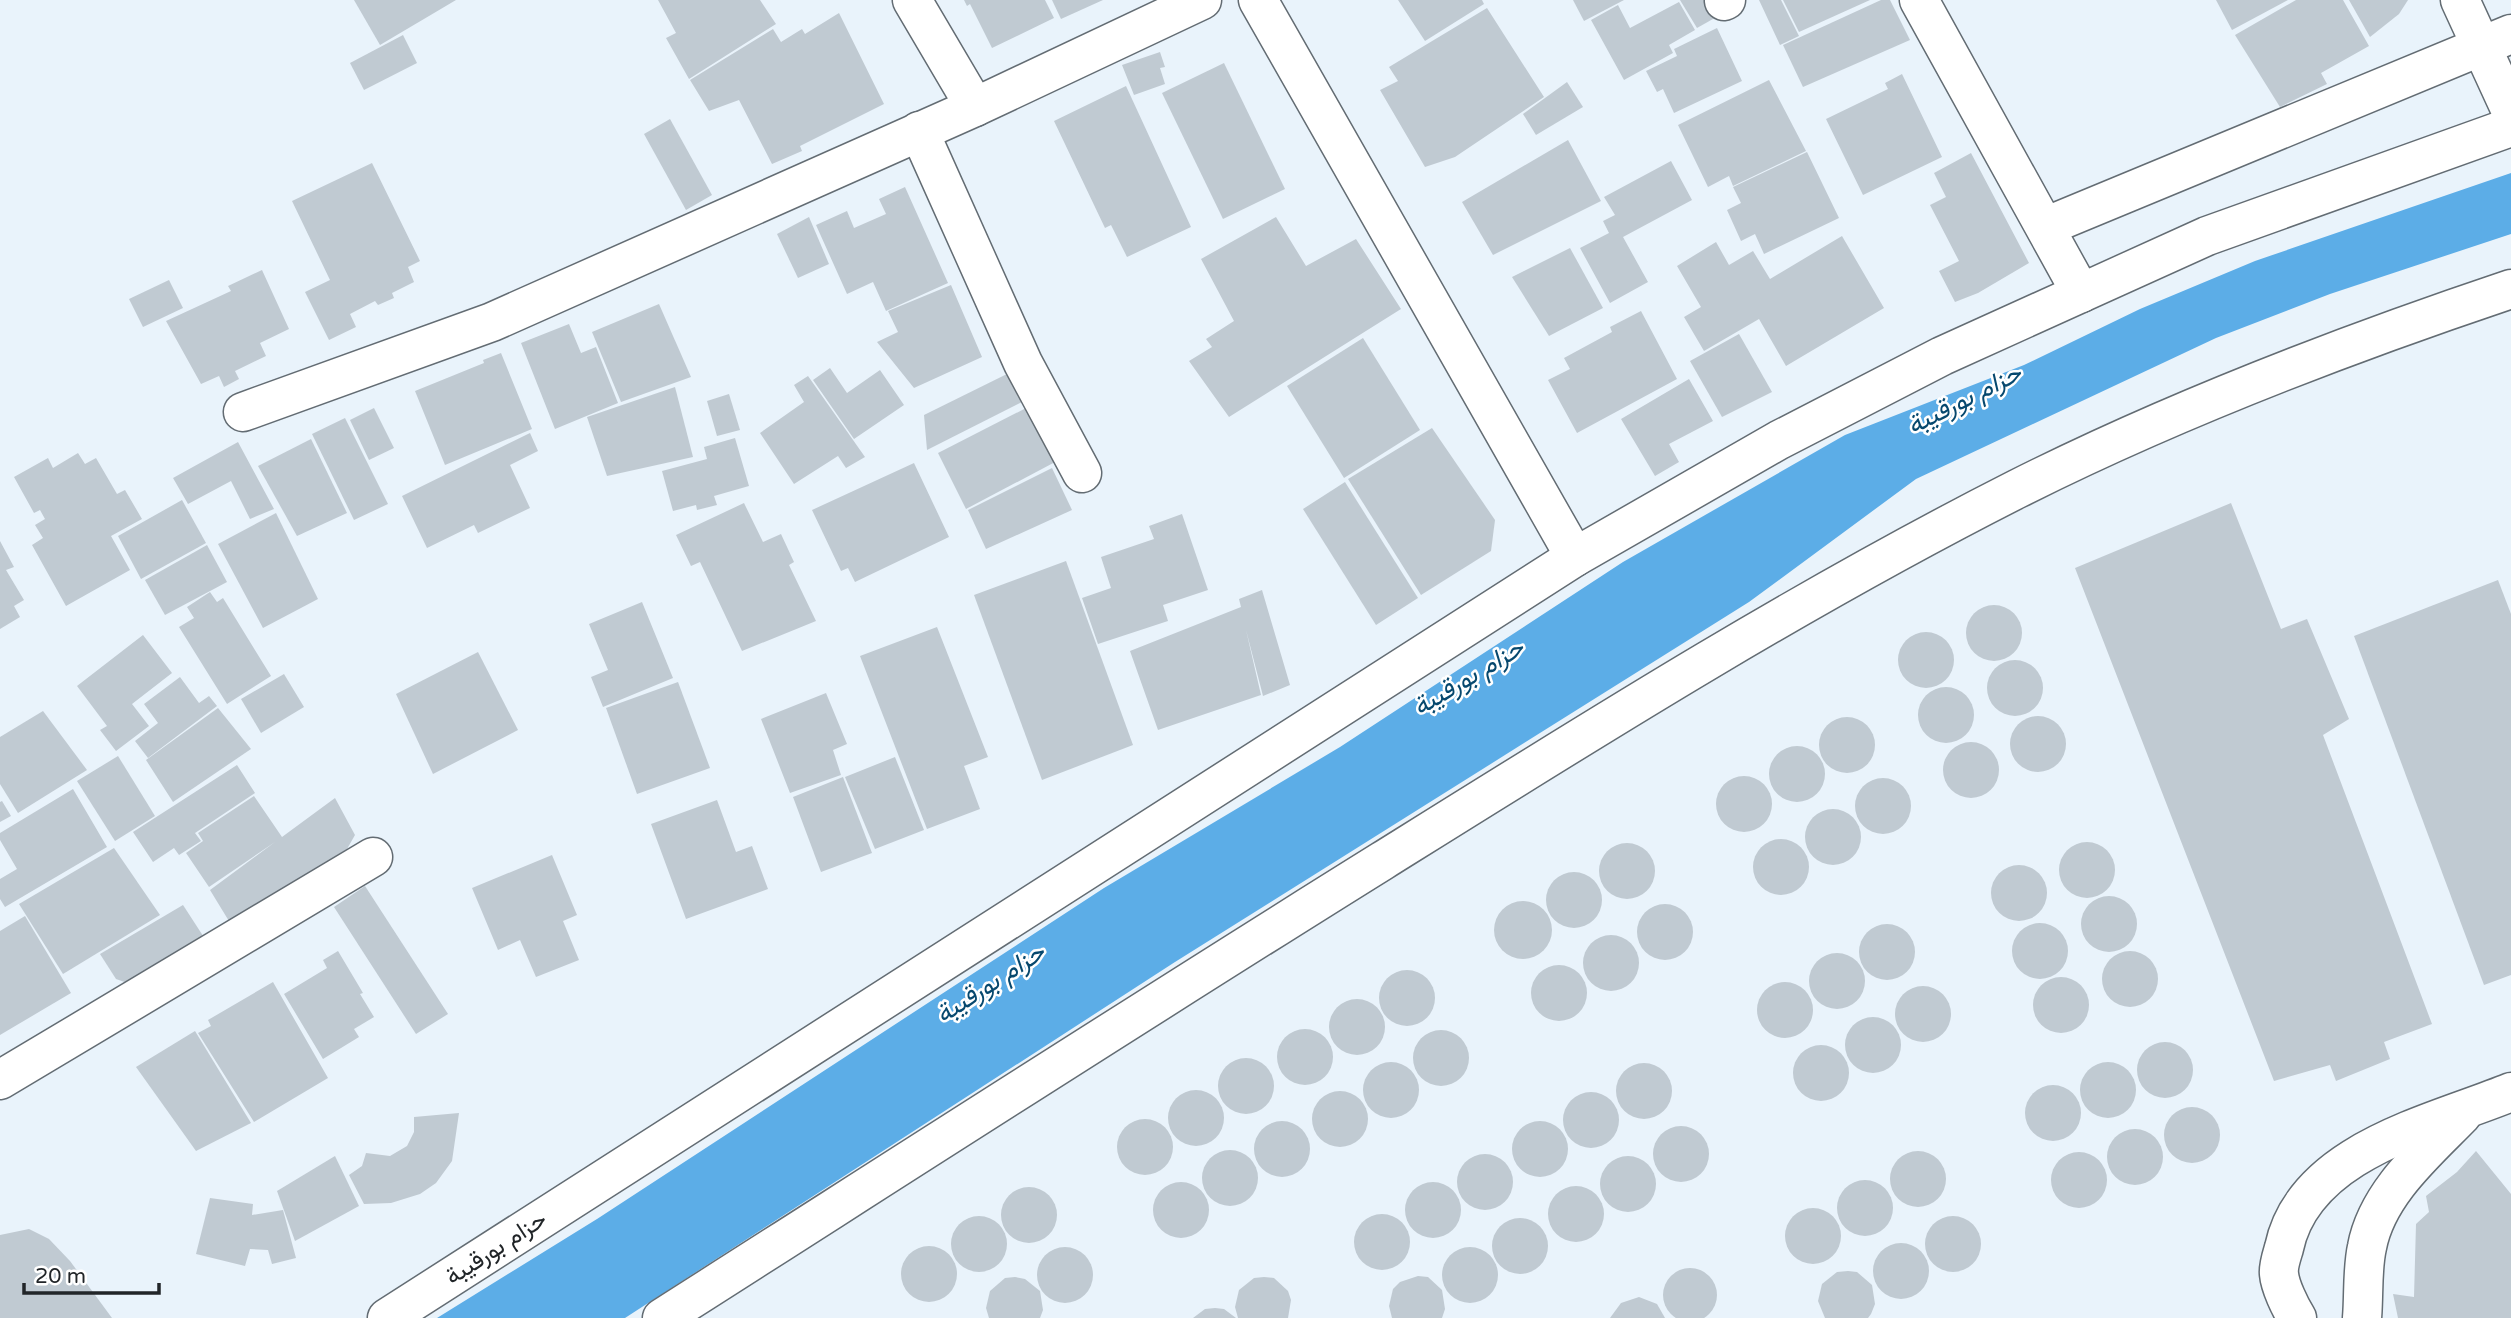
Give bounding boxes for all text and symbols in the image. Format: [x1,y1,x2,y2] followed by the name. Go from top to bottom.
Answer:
[1902,356,2029,443] water label: حزام بورقيبة
[1407,631,1532,724] water label: حزام بورقيبة
[930,935,1053,1031] water label: حزام بورقيبة
[440,1205,552,1292] street label: حزام بورقيبة
[24,1252,159,1296] scale bar
[35,1264,86,1289] text: 20 m

